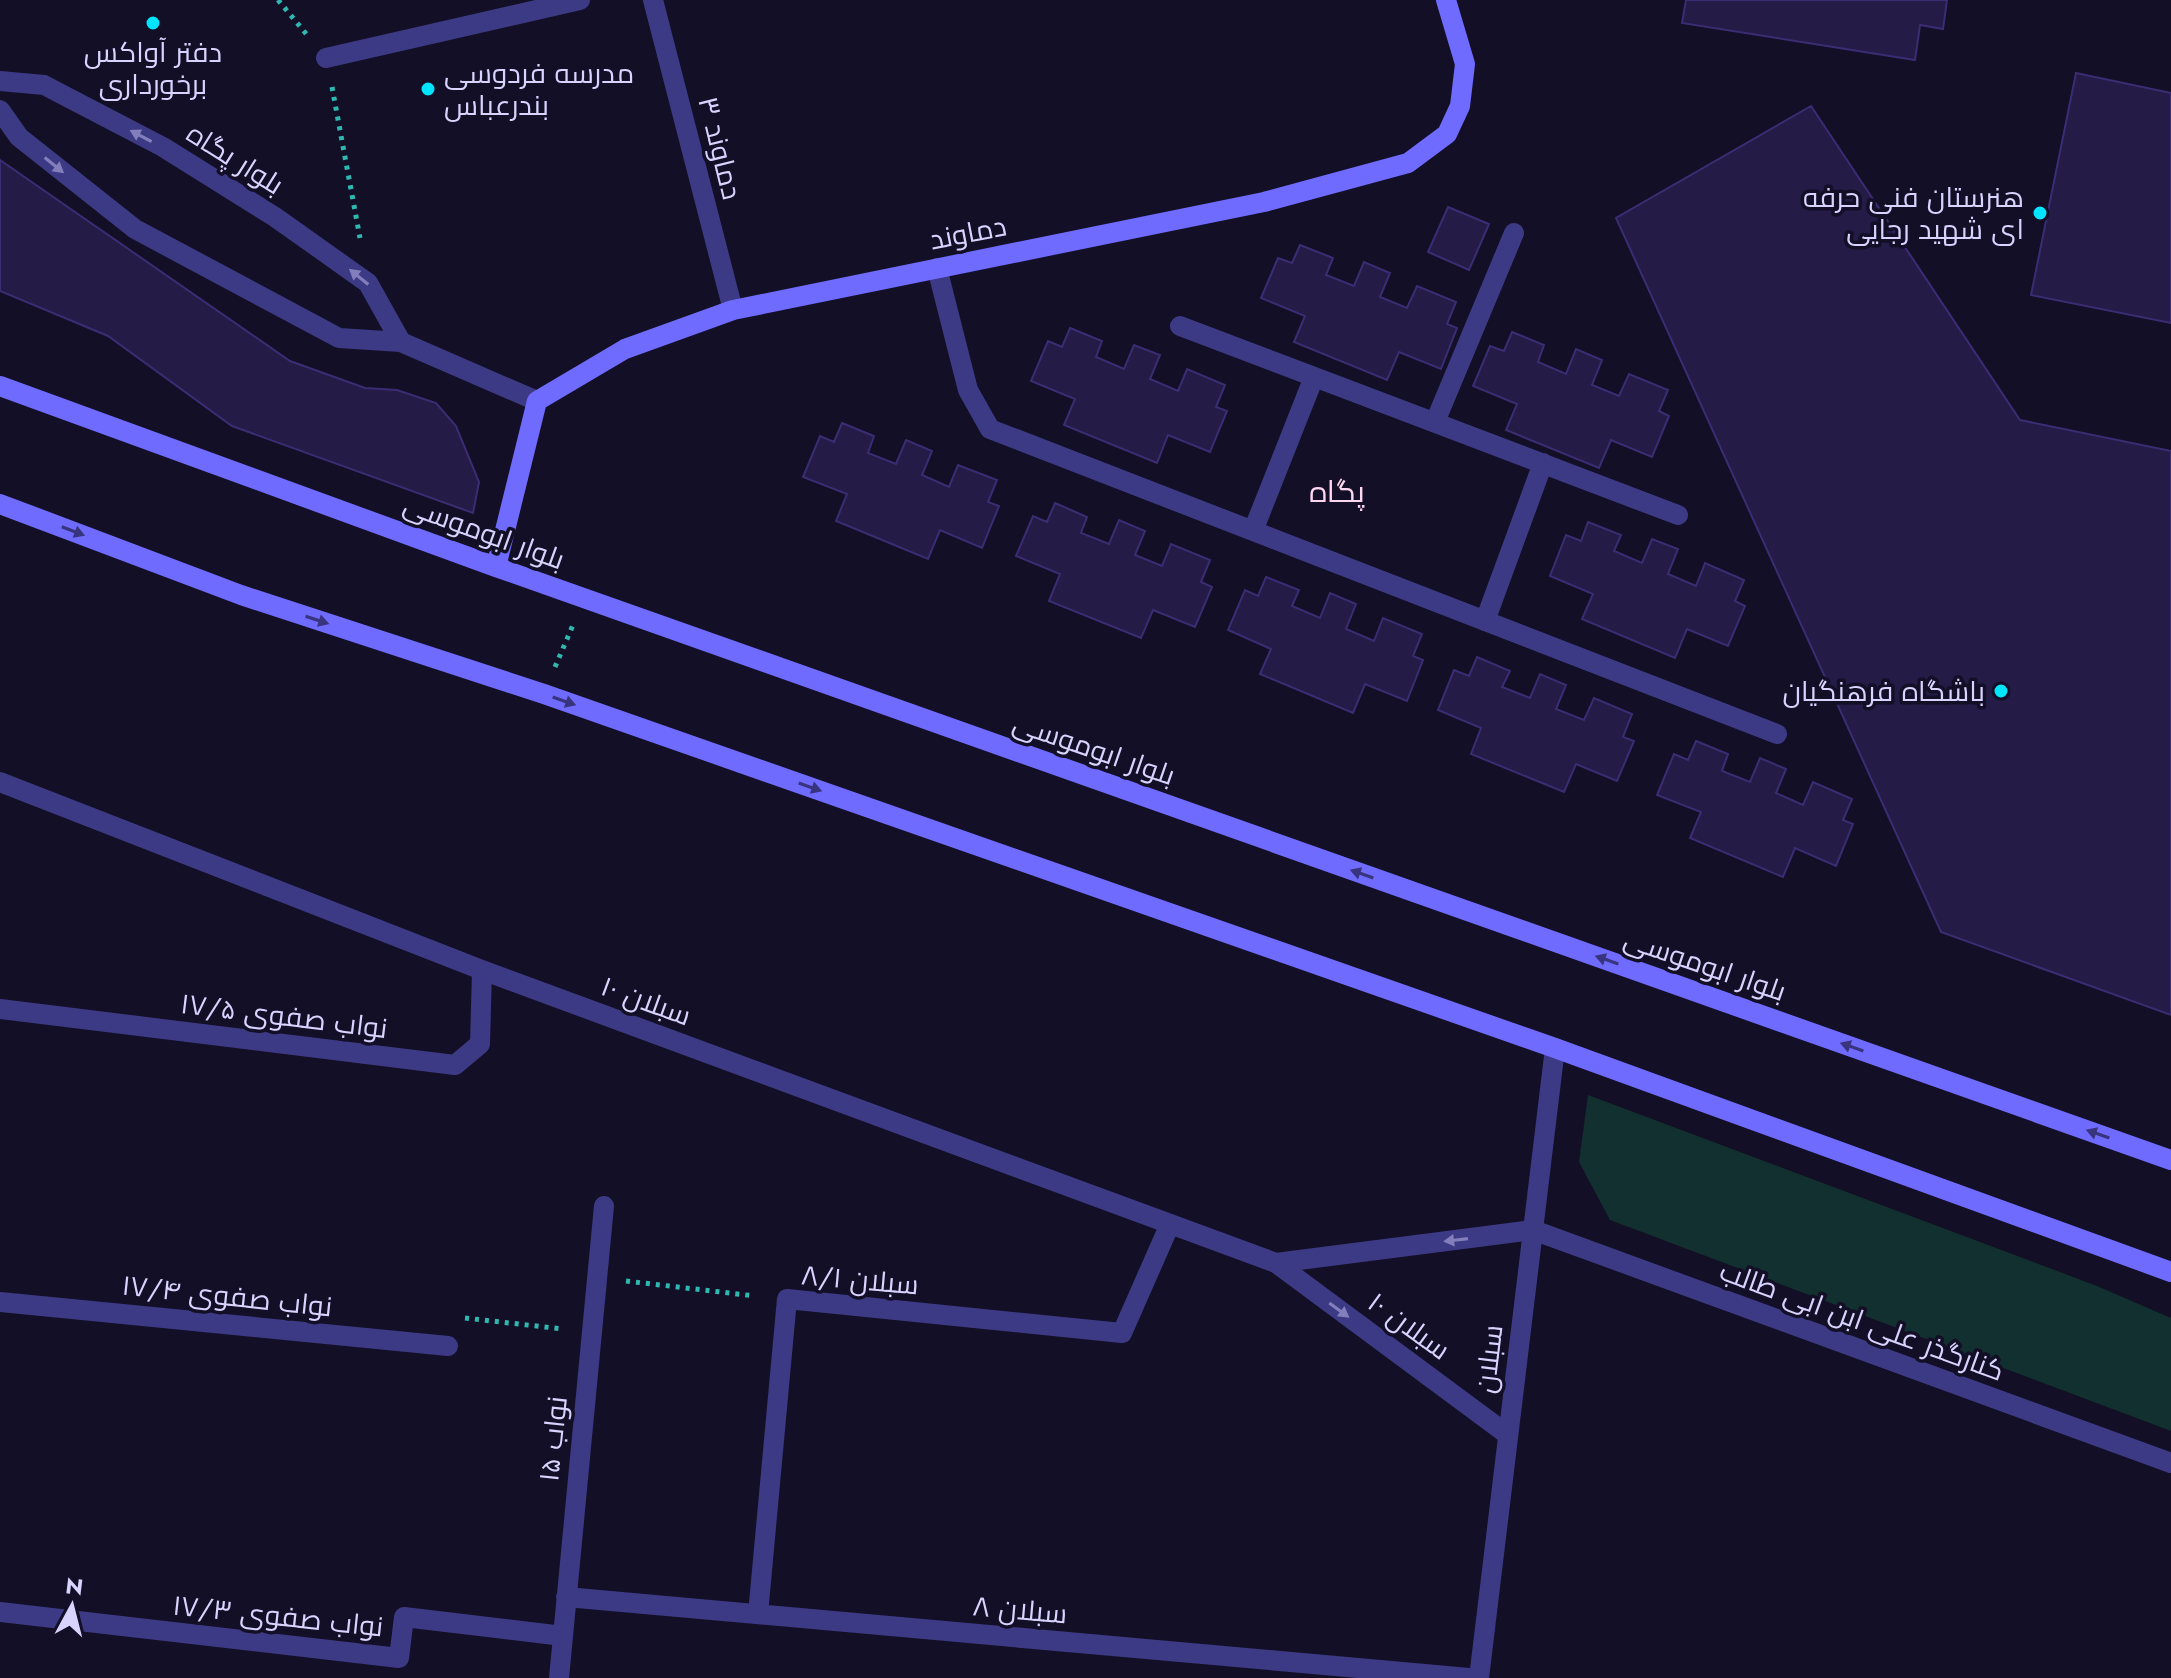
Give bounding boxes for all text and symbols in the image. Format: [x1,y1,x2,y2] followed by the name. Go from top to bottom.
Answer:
[144,14,162,32] marker: دفتر آواکس برخورداری
[84,32,222,105] place label: دفتر آواکس برخورداری
[444,53,634,126] place label: مدرسه فردوسی بندرعباس
[419,80,437,98] marker: مدرسه فردوسی بندرعباس
[687,92,753,204] street label: دماوند ۳
[179,113,291,205] street label: بلوار پگاه
[130,130,153,143] one-way arrow
[44,156,64,173] one-way arrow
[1803,177,2024,250] place label: هنرستان فنی حرفه ای شهید رجایی
[2031,204,2049,222] marker: هنرستان فنی حرفه ای شهید رجایی
[926,205,1010,261] street label: دماوند
[349,270,369,286] one-way arrow
[1309,470,1365,513] district label: پگاه
[398,484,570,580] street label: بلوار ابوموسی
[61,525,85,538] one-way arrow
[306,614,330,627] one-way arrow
[1782,671,1985,712] place label: باشگاه فرهنگیان
[1992,682,2010,700] marker: باشگاه فرهنگیان
[553,696,577,708] one-way arrow
[1008,702,1180,796] street label: بلوار ابوموسی
[798,781,822,794] one-way arrow
[1350,867,1374,879] one-way arrow
[1619,918,1791,1012] street label: بلوار ابوموسی
[1595,954,1619,966] one-way arrow
[595,966,697,1036] street label: سبلان ۱۰
[178,983,390,1049] street label: نواب صفوی ۱۷/۵
[1840,1041,1864,1053] one-way arrow
[2085,1127,2109,1140] one-way arrow
[1443,1234,1468,1247] one-way arrow
[1714,1250,2010,1392] street label: کنارگذر علی ابن ابی طالب
[800,1254,920,1306] street label: سبلان ۸/۱
[120,1265,334,1327] street label: نواب صفوی ۱۷/۴
[1359,1282,1459,1370] street label: سبلان ۱۰
[1329,1301,1349,1317] one-way arrow
[1464,1322,1514,1396] street label: سبلان
[528,1394,578,1484] street label: نواب ۱۵
[32,1566,112,1646] north arrow
[64,1569,85,1603] text: N
[171,1585,385,1647] street label: نواب صفوی ۱۷/۳
[971,1585,1069,1635] street label: سبلان ۸

